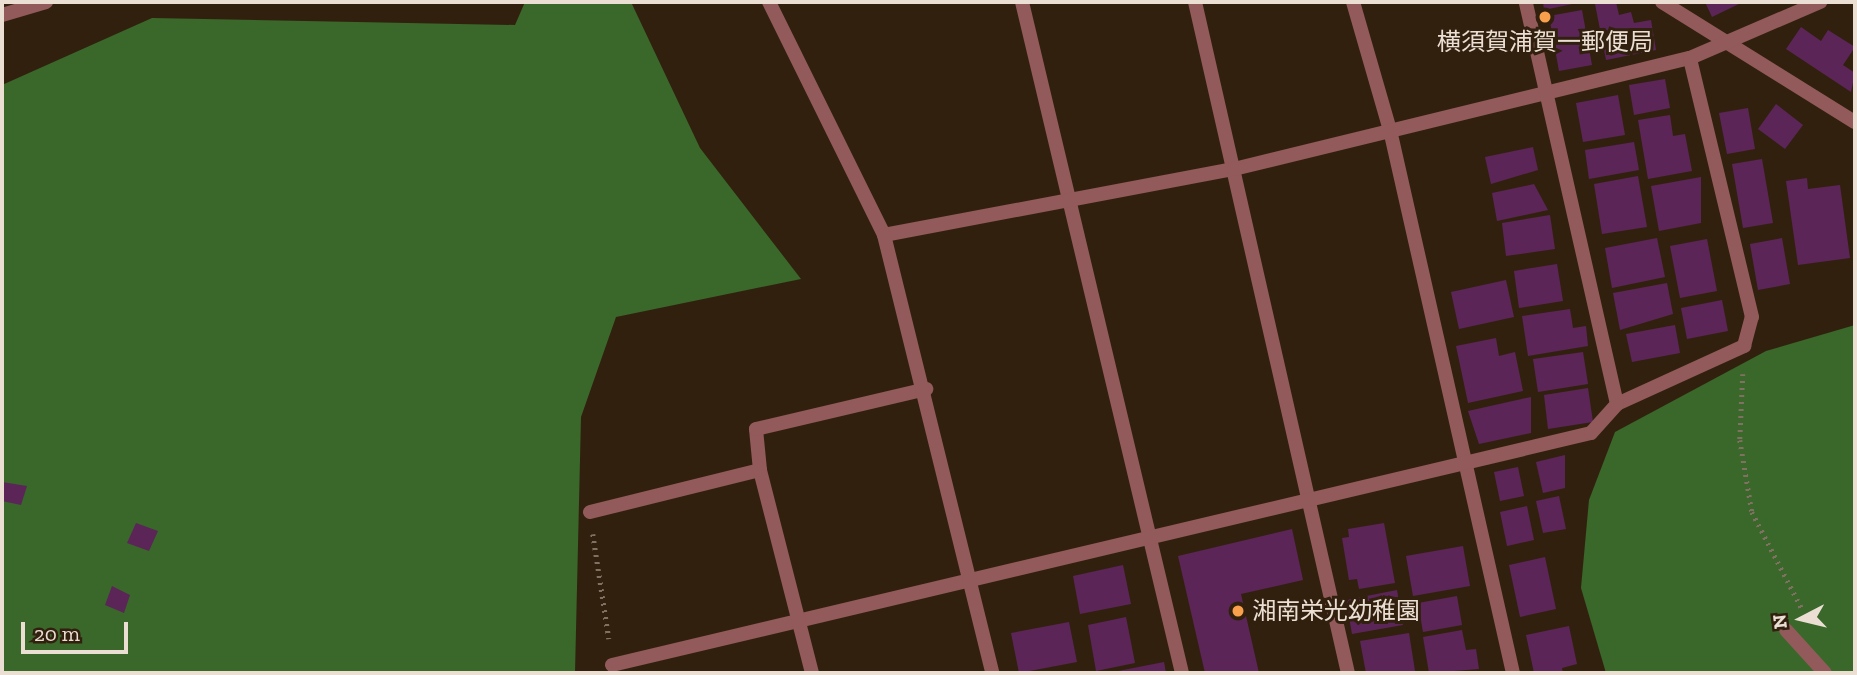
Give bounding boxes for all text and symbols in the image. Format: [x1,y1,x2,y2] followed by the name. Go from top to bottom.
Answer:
[1537,9,1553,25] marker: 横須賀浦賀一郵便局
[1437,28,1653,56] place label: 横須賀浦賀一郵便局
[1766,584,1836,654] north arrow
[1252,597,1420,625] place label: 湘南栄光幼稚園
[1230,603,1246,619] marker: 湘南栄光幼稚園
[24,608,131,652] scale bar
[1767,613,1792,630] text: N
[34,621,80,646] text: 20 m

